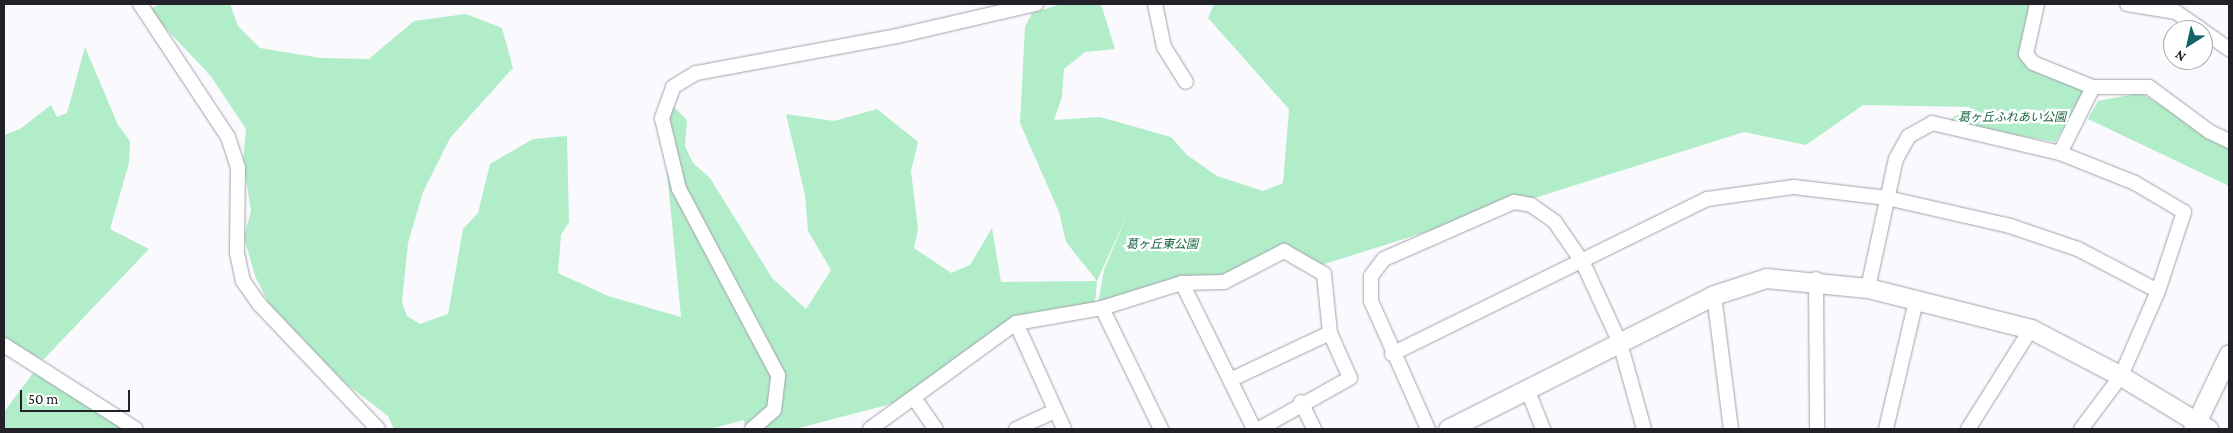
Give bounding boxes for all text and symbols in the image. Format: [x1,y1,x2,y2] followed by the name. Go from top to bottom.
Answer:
[2163,20,2213,70] north arrow
[2171,47,2188,66] text: N
[1958,111,2066,125] park label: 葛ヶ丘ふれあい公園
[1126,238,1198,252] park label: 葛ヶ丘東公園
[22,380,132,412] scale bar
[28,391,58,407] text: 50 m

